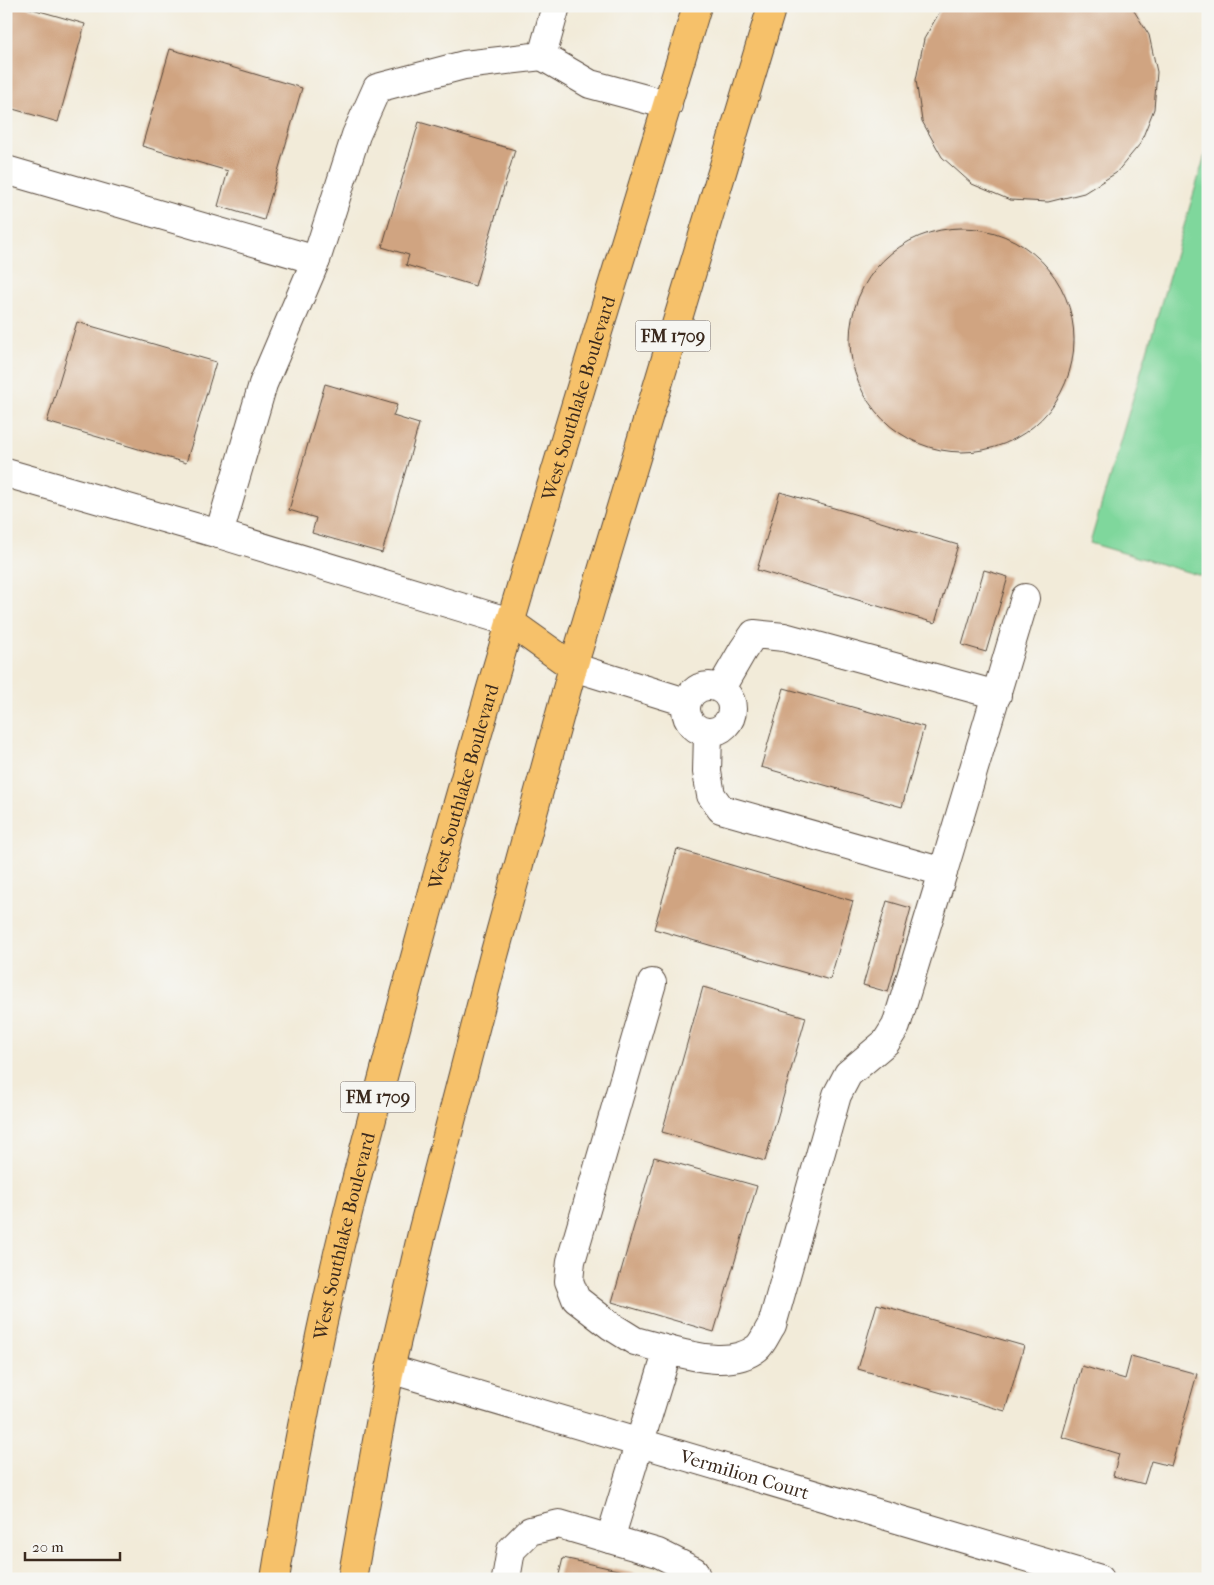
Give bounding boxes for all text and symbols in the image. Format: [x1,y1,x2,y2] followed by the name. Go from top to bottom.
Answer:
[537,293,620,504] street label: West Southlake Boulevard
[636,321,710,352] road number: FM 1709
[424,681,504,893] street label: West Southlake Boulevard
[340,1082,416,1112] road number: FM 1709
[309,1129,380,1343] street label: West Southlake Boulevard
[676,1445,812,1504] street label: Vermilion Court
[25,1530,120,1562] scale bar
[32,1538,64,1556] text: 20 m

